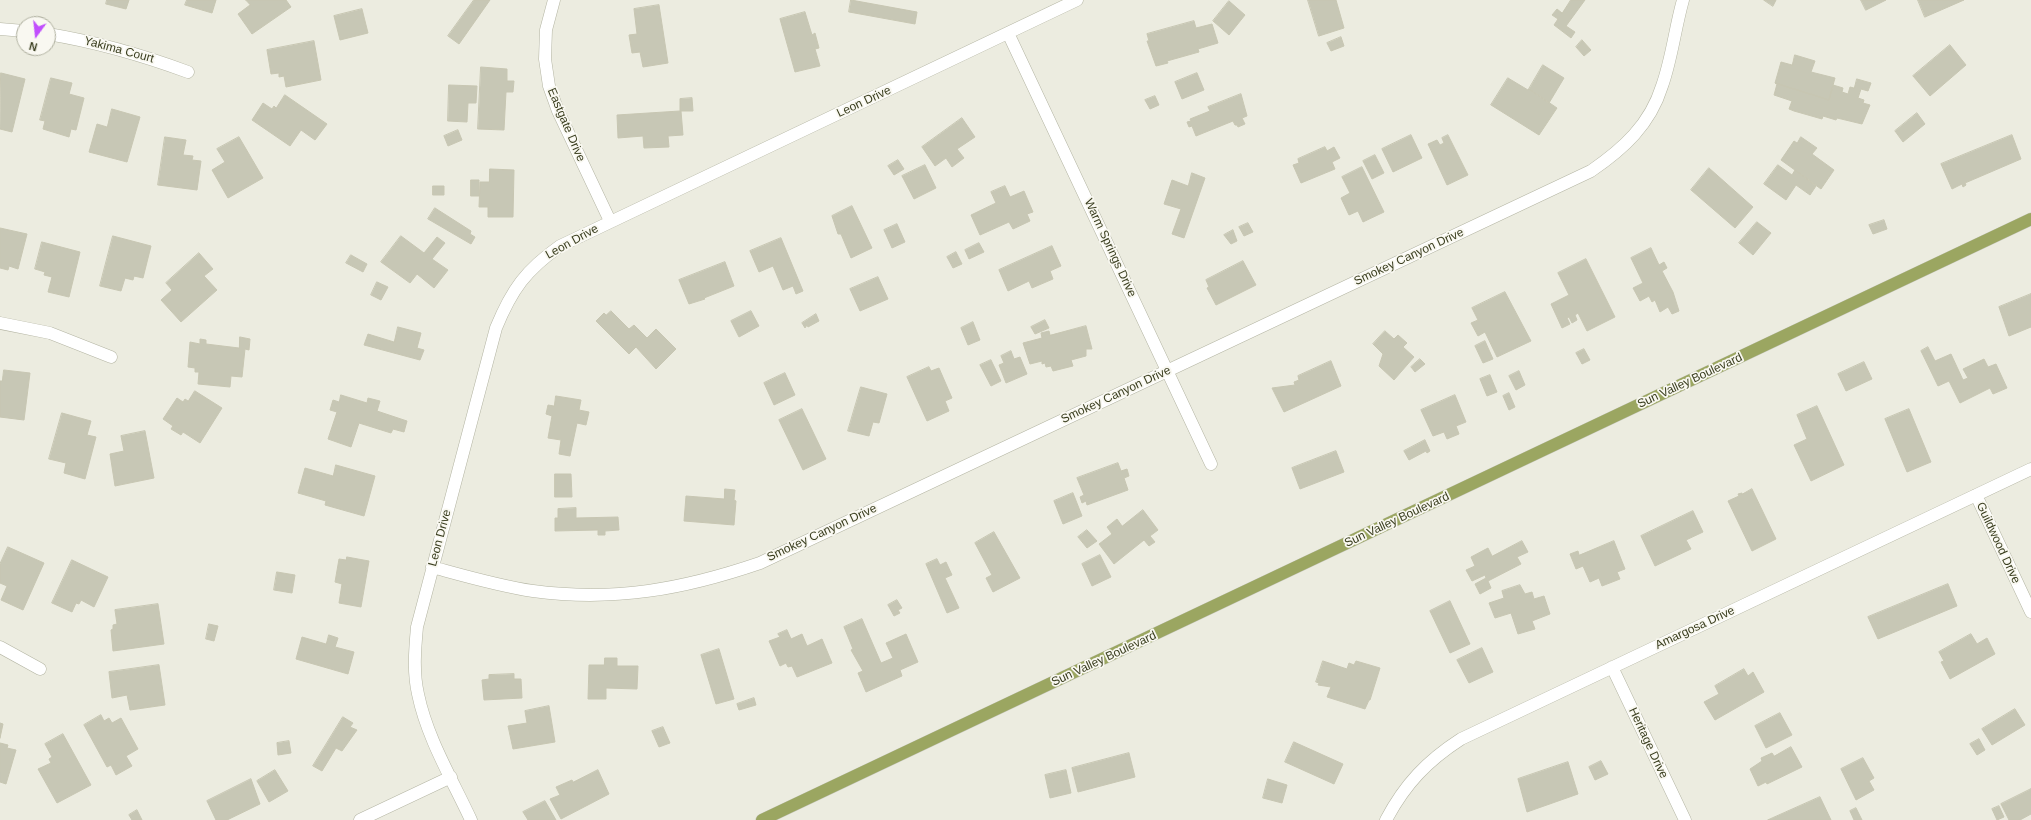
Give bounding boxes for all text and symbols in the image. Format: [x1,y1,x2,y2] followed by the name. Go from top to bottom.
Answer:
[16,16,56,56] north arrow
[82,34,156,66] street label: Yakima Court
[28,40,39,53] text: N
[835,83,893,121] street label: Leon Drive
[544,86,588,164] street label: Eastgate Drive
[1081,197,1139,299] street label: Warm Springs Drive
[543,222,601,262] street label: Leon Drive
[1352,225,1466,289] street label: Smokey Canyon Drive
[1635,350,1745,412] street label: Sun Valley Boulevard
[1059,363,1173,427] street label: Smokey Canyon Drive
[1342,489,1452,551] street label: Sun Valley Boulevard
[1973,500,2023,586] street label: Guildwood Drive
[765,501,879,565] street label: Smokey Canyon Drive
[426,508,454,568] street label: Leon Drive
[1653,603,1737,653] street label: Amargosa Drive
[1049,628,1159,690] street label: Sun Valley Boulevard
[1625,705,1671,781] street label: Heritage Drive

